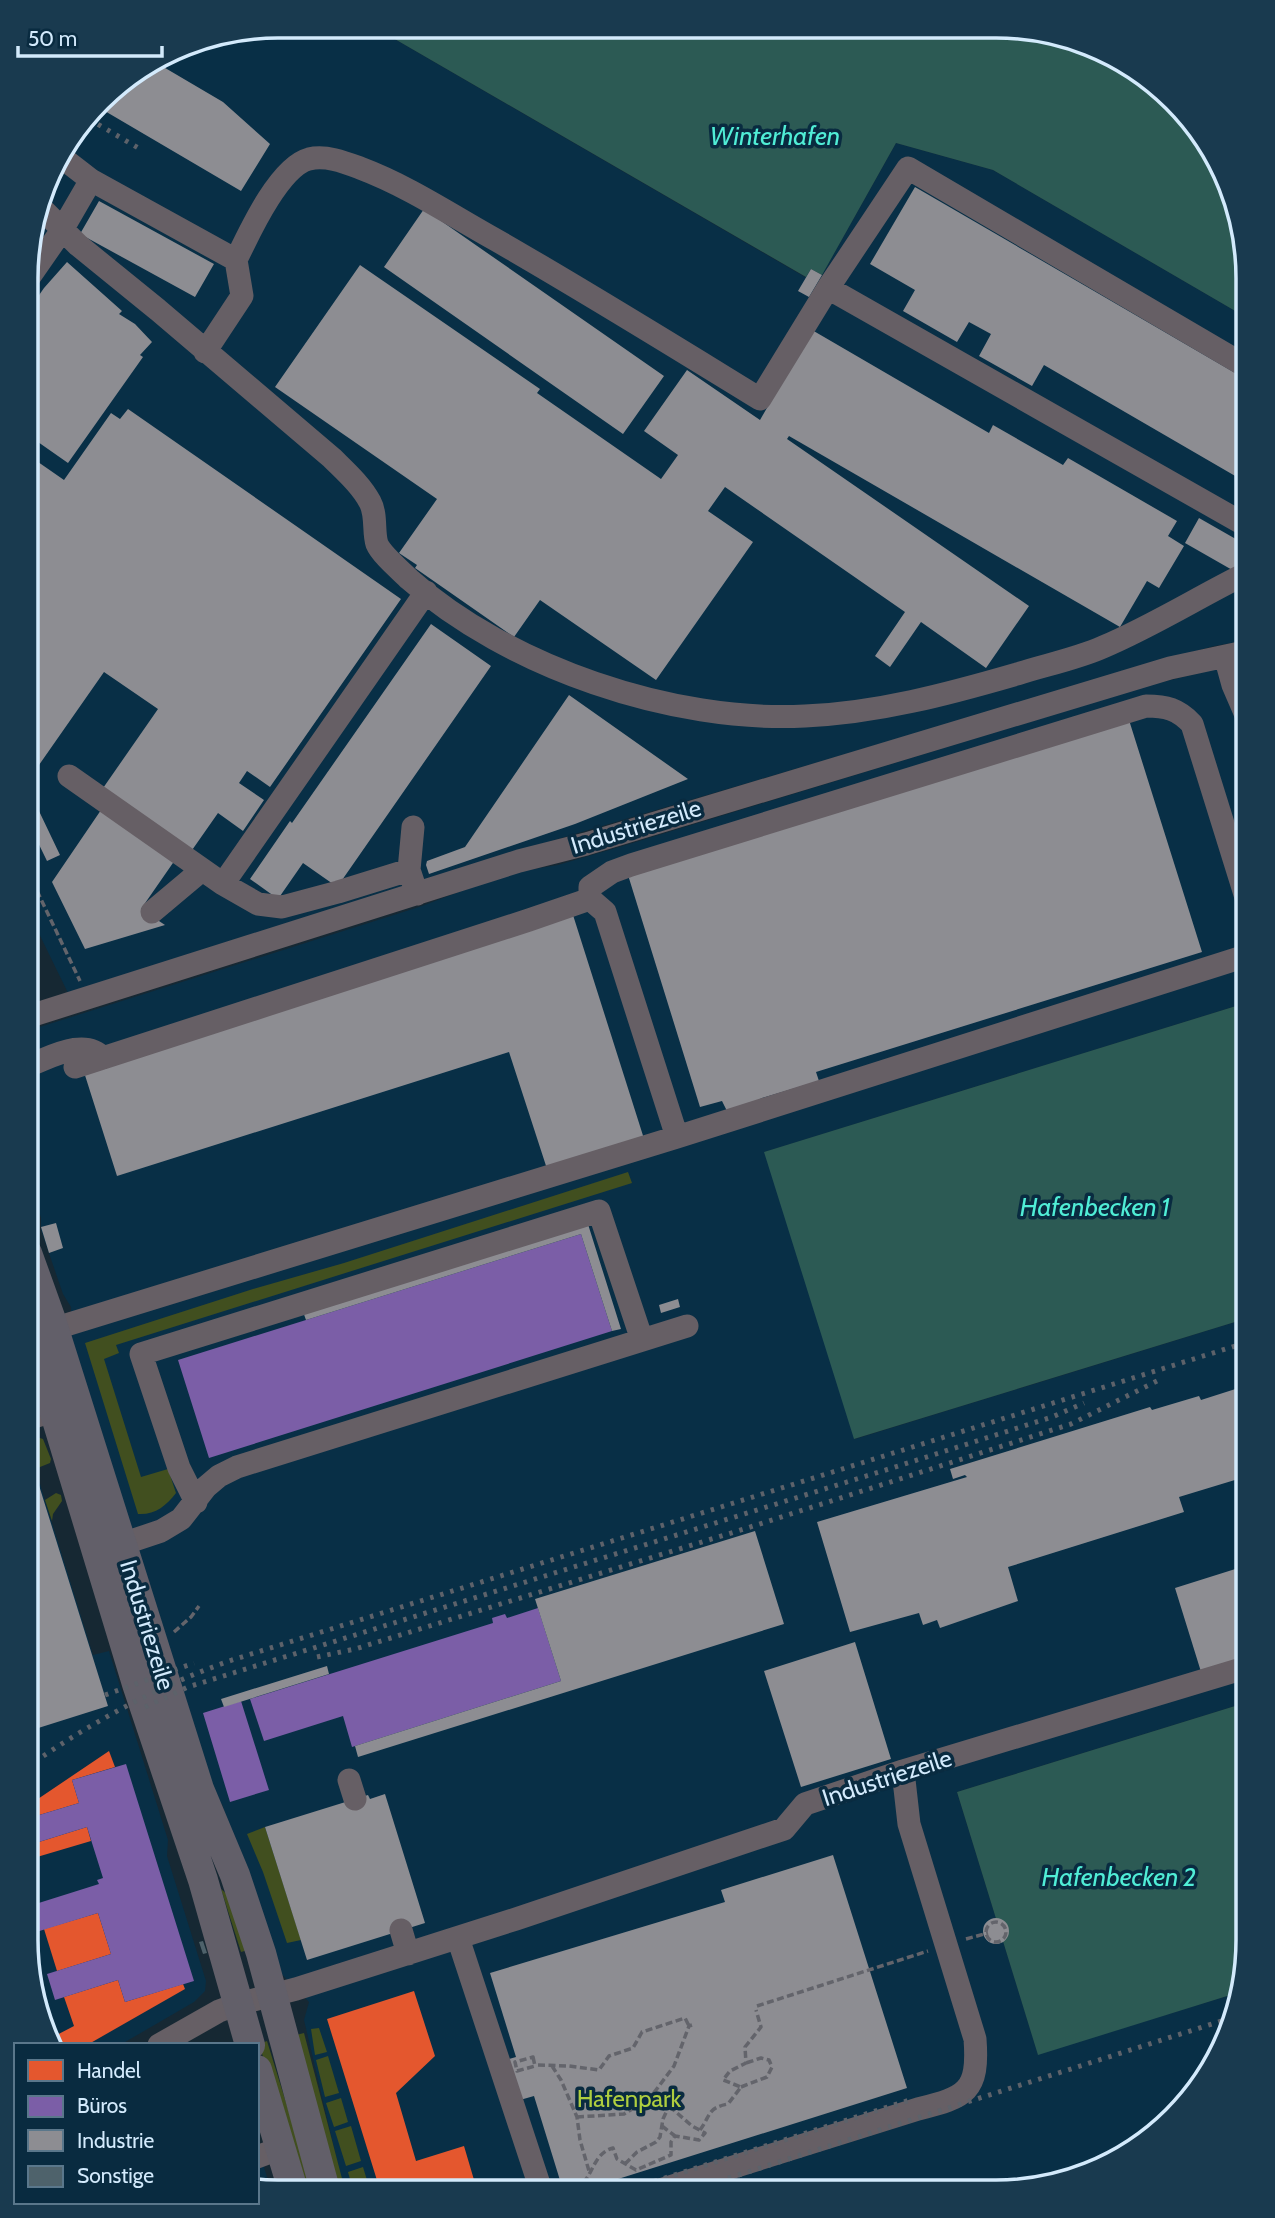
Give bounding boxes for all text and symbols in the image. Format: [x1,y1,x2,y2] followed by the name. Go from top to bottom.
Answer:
[18,14,161,58] scale bar
[28,26,77,51] text: 50 m
[710,120,840,152] water label: Winterhafen
[567,793,704,860] street label: Industriezeile
[1020,1191,1170,1223] water label: Hafenbecken 1
[114,1556,181,1693] street label: Industriezeile
[818,1743,955,1812] street label: Industriezeile
[1042,1861,1196,1893] water label: Hafenbecken 2
[14,2043,259,2204] legend
[77,2058,141,2083] text: Handel
[577,2084,682,2113] park label: Hafenpark
[77,2093,127,2118] text: Büros
[77,2128,154,2153] text: Industrie
[77,2163,154,2188] text: Sonstige

